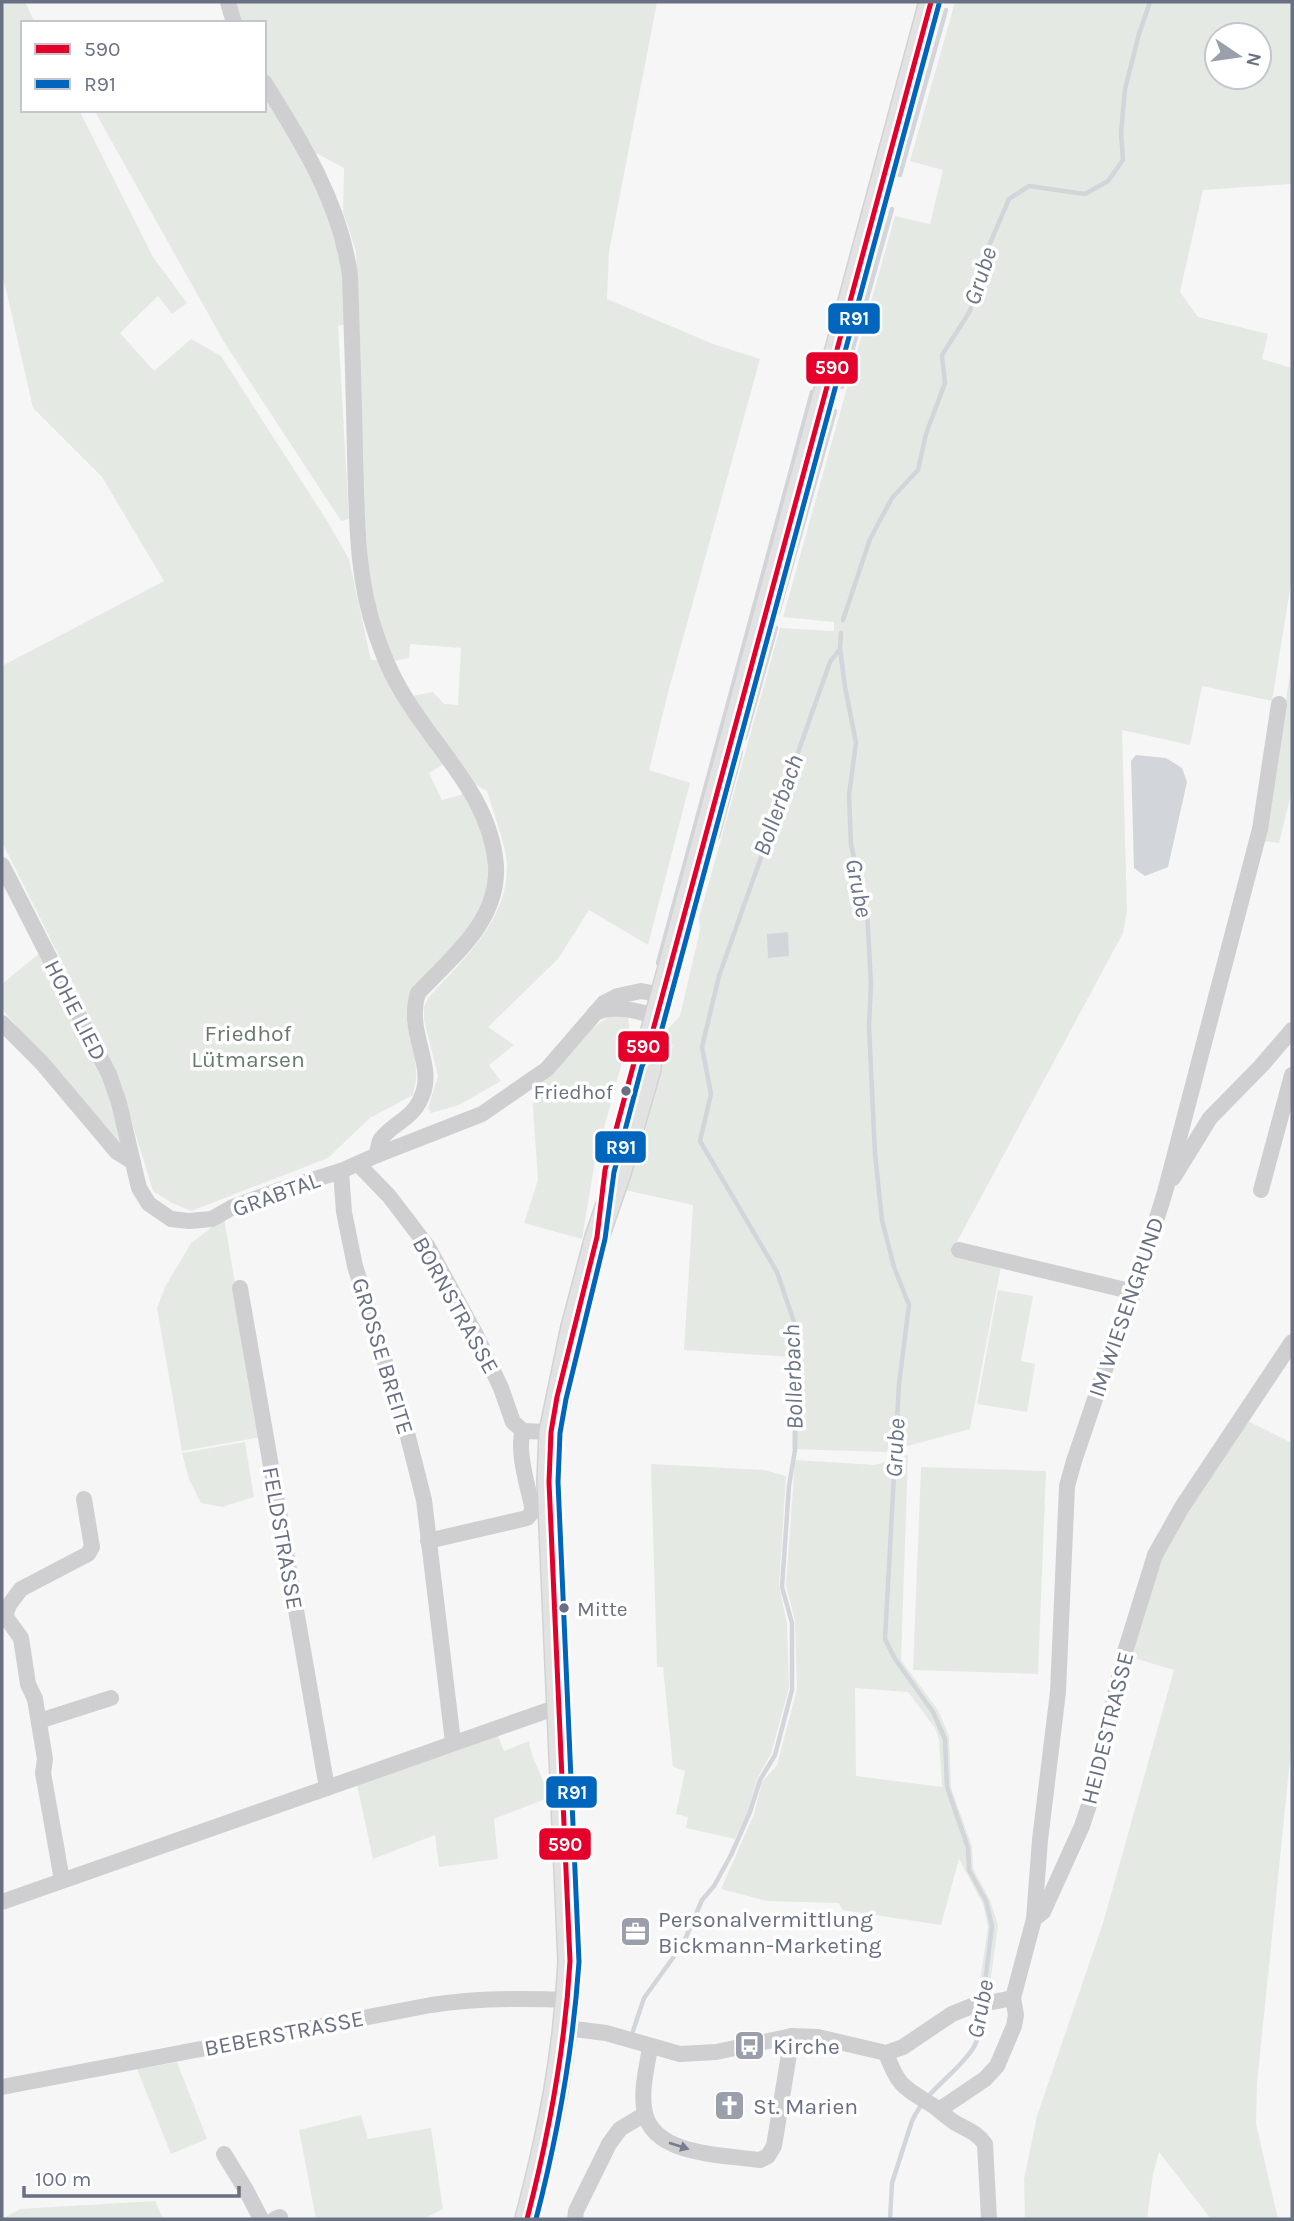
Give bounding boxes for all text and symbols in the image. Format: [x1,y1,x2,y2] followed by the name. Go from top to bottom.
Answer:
[21,21,266,112] legend
[1203,21,1273,91] north arrow
[84,37,121,61] text: 590
[1241,50,1266,69] text: N
[84,72,116,96] text: R91
[958,244,1002,308] water label: Grube
[827,302,881,335] line badge: R91
[839,308,869,330] text: R91
[805,351,859,385] line badge: 590
[815,357,849,379] text: 590
[747,751,809,859] water label: Bollerbach
[840,856,878,920] water label: Grube
[39,955,112,1065] street label: HOHE LIED
[191,1020,305,1073] park label: Friedhof Lütmarsen
[617,1030,670,1063] line badge: 590
[626,1036,660,1058] text: 590
[534,1080,614,1104] place label: Friedhof
[619,1084,633,1098] marker: Friedhof
[594,1130,647,1164] line badge: R91
[606,1137,636,1159] text: R91
[229,1166,324,1223] street label: GRABTAL
[1083,1214,1170,1401] street label: IM WIESENGRUND
[407,1232,504,1378] street label: BORNSTRASSE
[346,1275,419,1438] street label: GROSSE BREITE
[777,1324,809,1430] water label: Bollerbach
[879,1418,911,1478] water label: Grube
[257,1465,308,1612] street label: FELDSTRASSE
[577,1597,628,1621] place label: Mitte
[557,1601,571,1615] marker: Mitte
[1075,1649,1139,1807] street label: HEIDESTRASSE
[545,1775,598,1809] line badge: R91
[557,1782,587,1804] text: R91
[538,1827,592,1861] line badge: 590
[548,1834,582,1856] text: 590
[658,1906,882,1959] place label: Personalvermittlung Bickmann-Marketing
[618,1915,652,1949] office icon: Personalvermittlung Bickmann-Marketing
[961,1977,999,2041] water label: Grube
[202,2005,366,2062] street label: BEBERSTRASSE
[733,2029,767,2063] bus stop icon: Kirche
[773,2033,840,2060] place label: Kirche
[713,2089,747,2123] church icon: St. Marien
[753,2093,858,2120] place label: St. Marien
[669,2142,690,2152] one-way arrow
[24,2154,240,2198] scale bar
[35,2167,92,2191] text: 100 m

